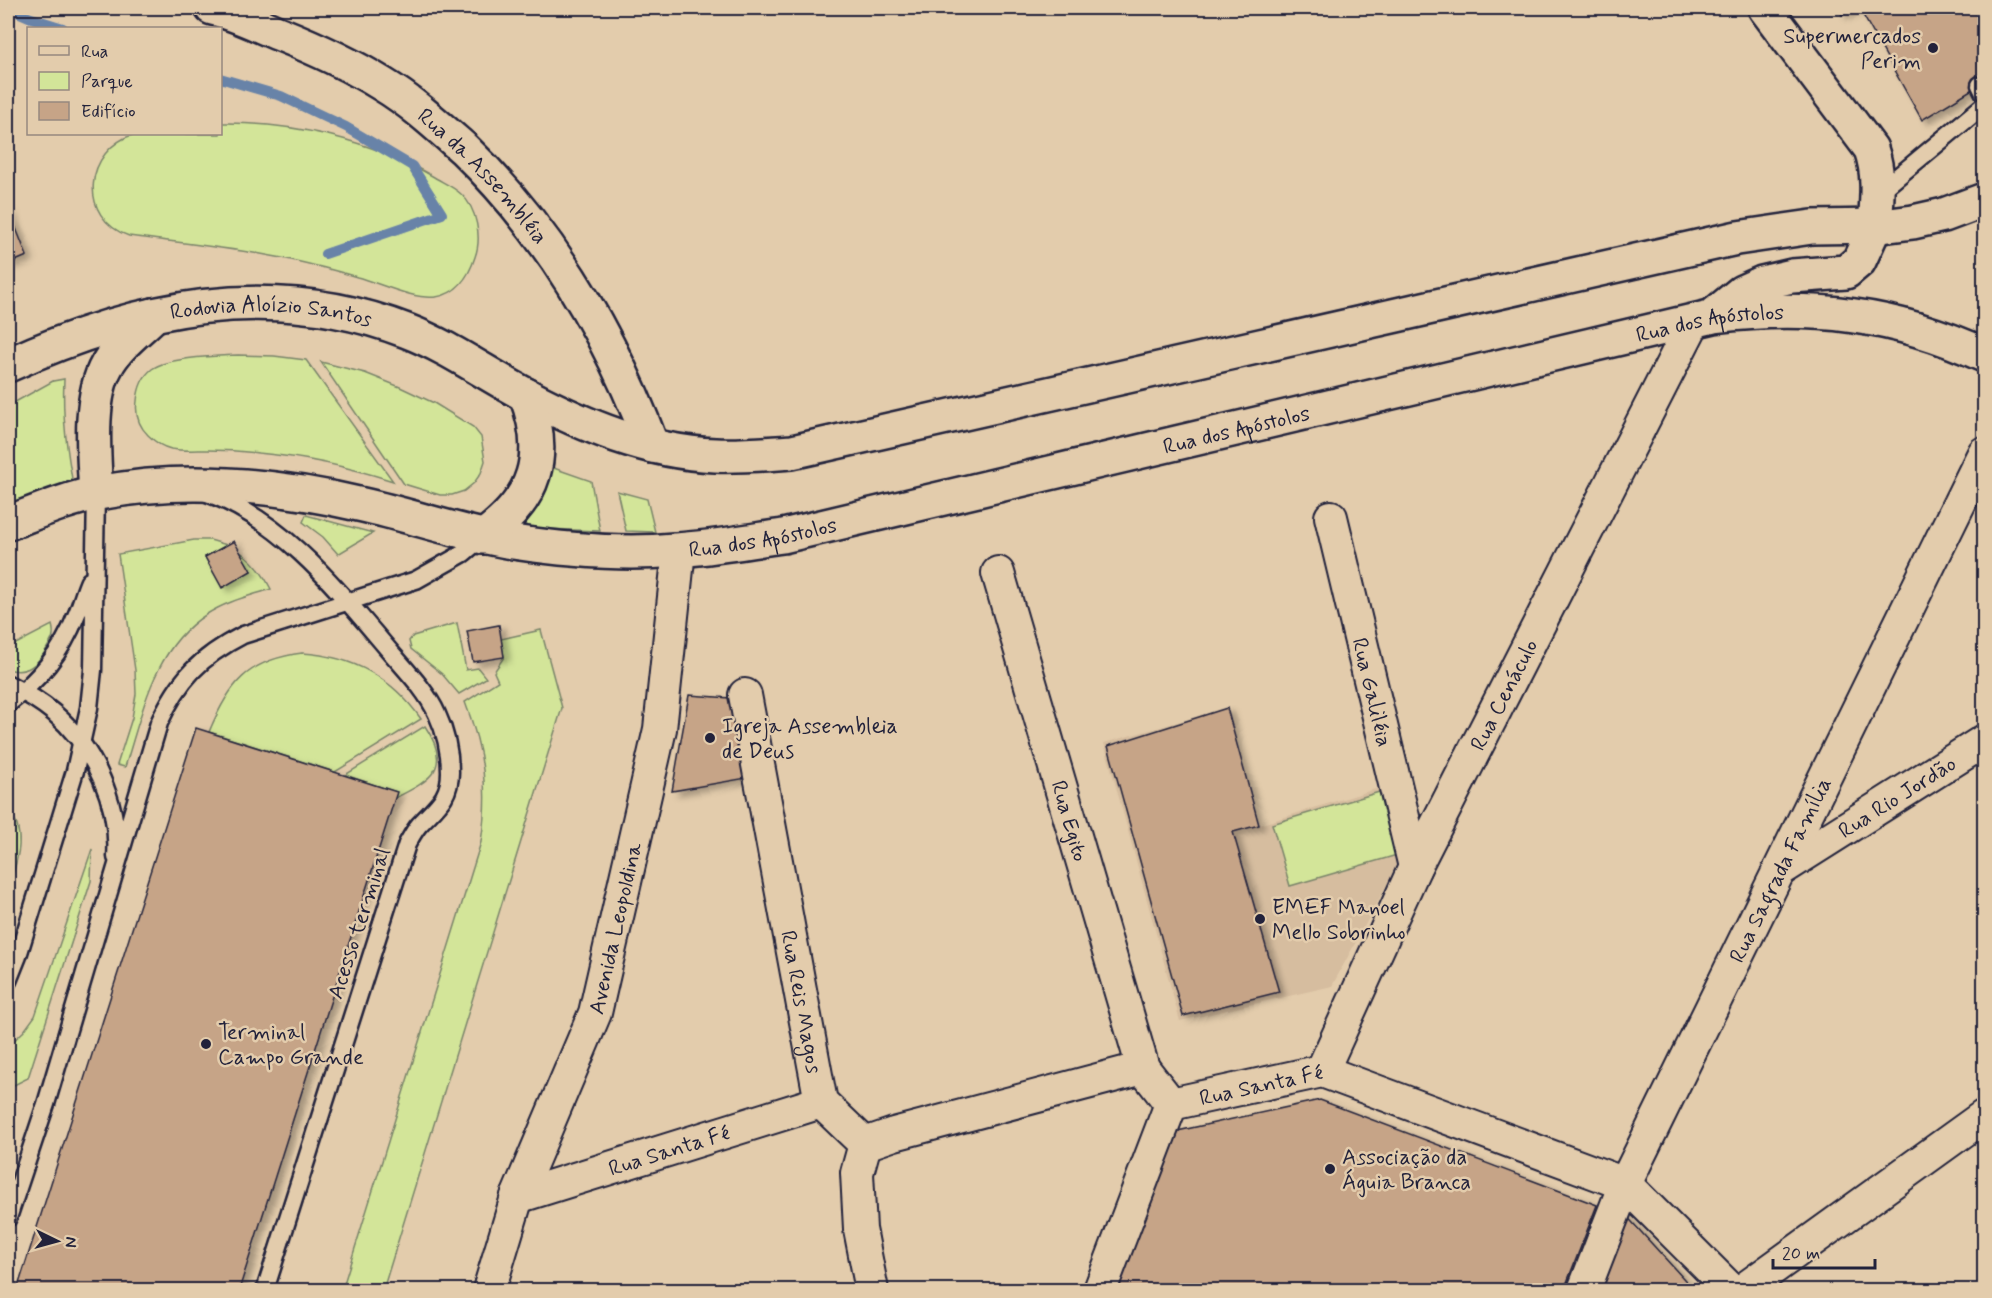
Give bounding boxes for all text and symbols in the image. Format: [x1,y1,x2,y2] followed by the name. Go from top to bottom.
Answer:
[1783,23,1921,76] place label: Supermercados Perim
[27,27,222,135] legend
[81,40,108,64] text: Rua
[1926,41,1940,55] marker: Supermercados Perim
[81,70,133,94] text: Parque
[81,100,136,124] text: Edifício
[411,103,553,250] street label: Rua da Assembléia
[168,291,375,335] street label: Rodovia Aloízio Santos
[1633,299,1784,350] street label: Rua dos Apóstolos
[1160,400,1313,462] street label: Rua dos Apóstolos
[687,512,840,565] street label: Rua dos Apóstolos
[1344,635,1398,750] street label: Rua Galiléia
[1465,635,1545,756] street label: Rua Cenáculo
[722,713,898,766] place label: Igreja Assembleia de Deus
[703,731,717,745] marker: Igreja Assembleia de Deus
[1833,750,1962,846] street label: Rua Rio Jordão
[1724,773,1839,968] street label: Rua Sagrada Família
[1044,777,1094,865] street label: Rua Egito
[583,839,650,1017] street label: Avenida Leopoldina
[322,845,398,1003] street label: Acesso terminal
[1272,894,1406,947] place label: EMEF Manoel Mello Sobrinho
[1253,912,1267,926] marker: EMEF Manoel Mello Sobrinho
[773,928,827,1076] street label: Rua Reis Magos
[218,1019,364,1072] place label: Terminal Campo Grande
[199,1037,213,1051] marker: Terminal Campo Grande
[1197,1059,1326,1113] street label: Rua Santa Fé
[605,1119,734,1184] street label: Rua Santa Fé
[1342,1144,1471,1198] place label: Associação da Águia Branca
[1323,1162,1337,1176] marker: Associação da Águia Branca
[27,1211,87,1271] north arrow
[1773,1232,1875,1270] scale bar
[60,1236,81,1248] text: N
[1782,1242,1820,1266] text: 20 m

